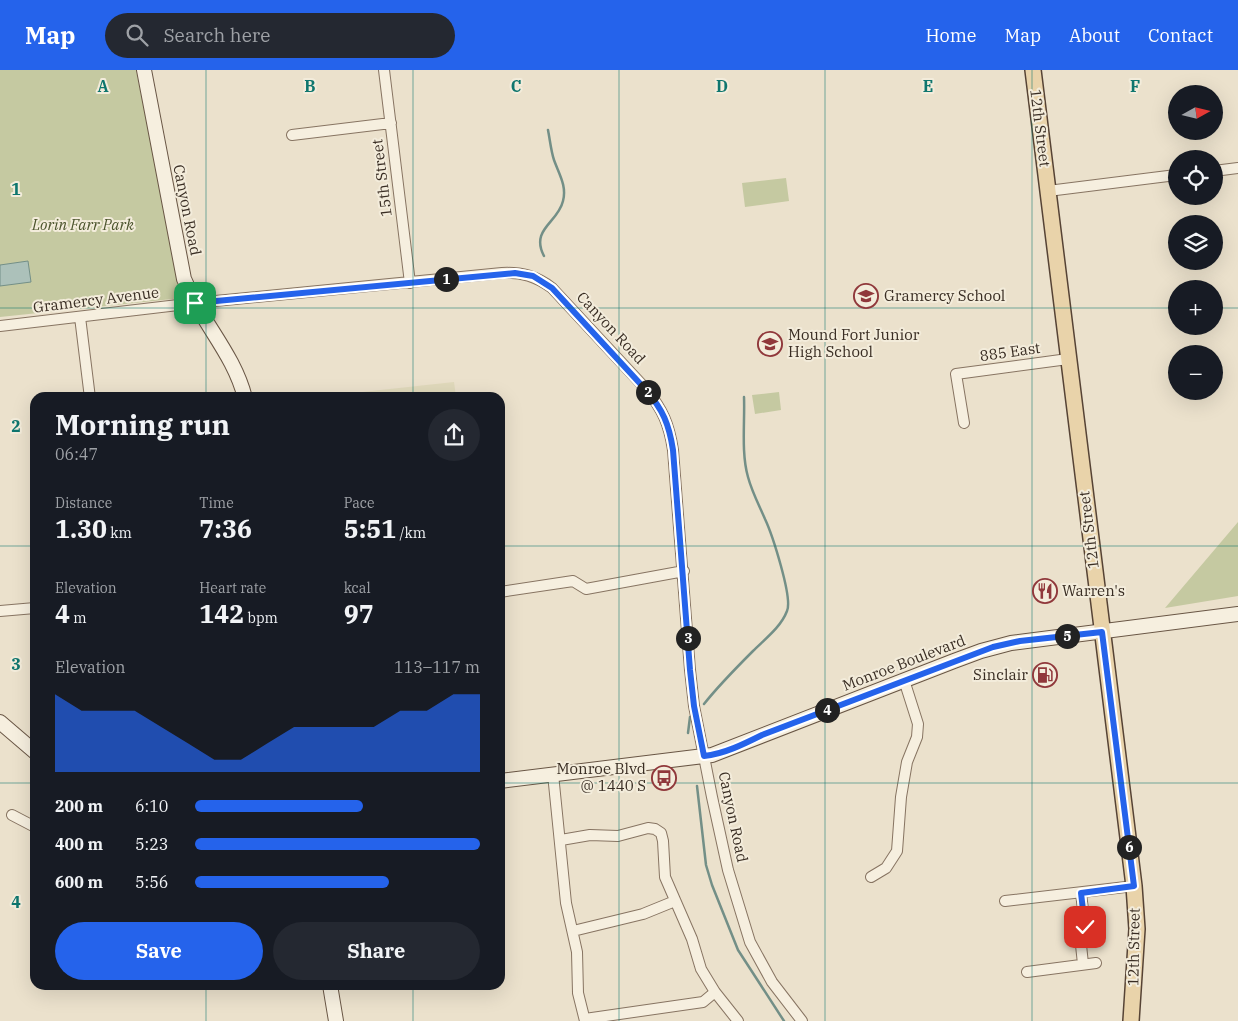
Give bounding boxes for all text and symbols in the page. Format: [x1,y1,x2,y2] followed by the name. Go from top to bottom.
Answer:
[105,13,455,58] search box
[25,19,75,51] text: Map
[123,21,151,49] icon: search
[163,23,270,47] text: Search here
[925,24,977,47] text: Home
[1005,24,1041,47] text: Map
[1069,24,1120,47] text: About
[1148,24,1213,47] text: Contact
[97,76,109,96] text: A
[304,76,316,96] text: B
[511,76,521,96] text: C
[716,76,728,96] text: D
[923,76,933,96] text: E
[1130,76,1140,96] text: F
[1168,85,1222,140] north arrow
[1168,85,1223,400] map controls
[1026,88,1055,168] street label: 12th Street
[367,138,396,218] street label: 15th Street
[1168,150,1223,205] button: locate
[169,163,206,257] street label: Canyon Road
[11,179,21,199] text: 1
[31,215,134,234] park label: Lorin Farr Park
[1168,215,1223,270] button: layers
[434,266,458,292] pin: 1
[442,270,451,288] text: 1
[1168,280,1223,335] button: +
[32,282,160,317] street label: Gramercy Avenue
[174,282,216,324] pin
[853,283,879,309] school or university icon: Gramercy School
[884,286,1005,305] place label: Gramercy School
[573,287,650,368] street label: Canyon Road
[181,289,209,317] icon: arrive
[788,325,920,361] place label: Mound Fort Junior High School
[757,331,783,357] school or university icon: Mound Fort Junior High School
[979,338,1041,365] street label: 885 East
[1168,345,1223,400] button: −
[636,380,660,404] pin: 2
[644,383,653,401] text: 2
[55,406,230,443] text: Morning run
[428,409,480,461] button: share
[11,416,21,436] text: 2
[55,444,98,464] text: 06:47
[1074,490,1103,570] street label: 12th Street
[55,494,112,512] text: Distance
[199,494,234,512] text: Time
[344,494,374,512] text: Pace
[55,512,107,545] text: 1.30
[199,512,252,545] text: 7:36
[344,512,396,545] text: 5:51
[107,524,132,542] text: km
[396,524,426,542] text: /km
[1032,578,1058,604] restaurant icon: Warren's
[55,579,117,597] text: Elevation
[199,579,266,597] text: Heart rate
[344,579,371,597] text: kcal
[1062,581,1125,600] place label: Warren's
[55,597,70,630] text: 4
[199,597,244,630] text: 142
[344,597,374,630] text: 97
[70,609,87,627] text: m
[244,609,278,627] text: bpm
[1054,624,1080,648] pin: 5
[676,626,700,650] pin: 3
[1063,627,1072,645] text: 5
[684,629,693,647] text: 3
[840,630,968,695] street label: Monroe Boulevard
[11,654,21,674] text: 3
[55,657,125,677] text: Elevation
[394,657,480,677] text: 113–117 m
[1032,662,1058,688] fuel station icon: Sinclair
[973,665,1028,684] place label: Sinclair
[814,698,840,722] pin: 4
[823,701,832,719] text: 4
[557,759,646,795] place label: Monroe Blvd @ 1440 S
[651,765,677,791] bus stop icon: Monroe Blvd @ 1440 S
[715,770,752,864] street label: Canyon Road
[55,796,103,816] text: 200 m
[135,796,168,816] text: 6:10
[55,834,103,854] text: 400 m
[135,834,168,854] text: 5:23
[1116,834,1142,860] pin: 6
[1125,838,1134,856] text: 6
[55,872,103,892] text: 600 m
[135,872,168,892] text: 5:56
[11,892,21,912] text: 4
[1064,906,1106,948] pin
[1123,908,1144,986] street label: 12th Street
[1071,913,1099,941] icon: check
[55,922,263,980] button: Save
[273,922,480,980] button: Share

